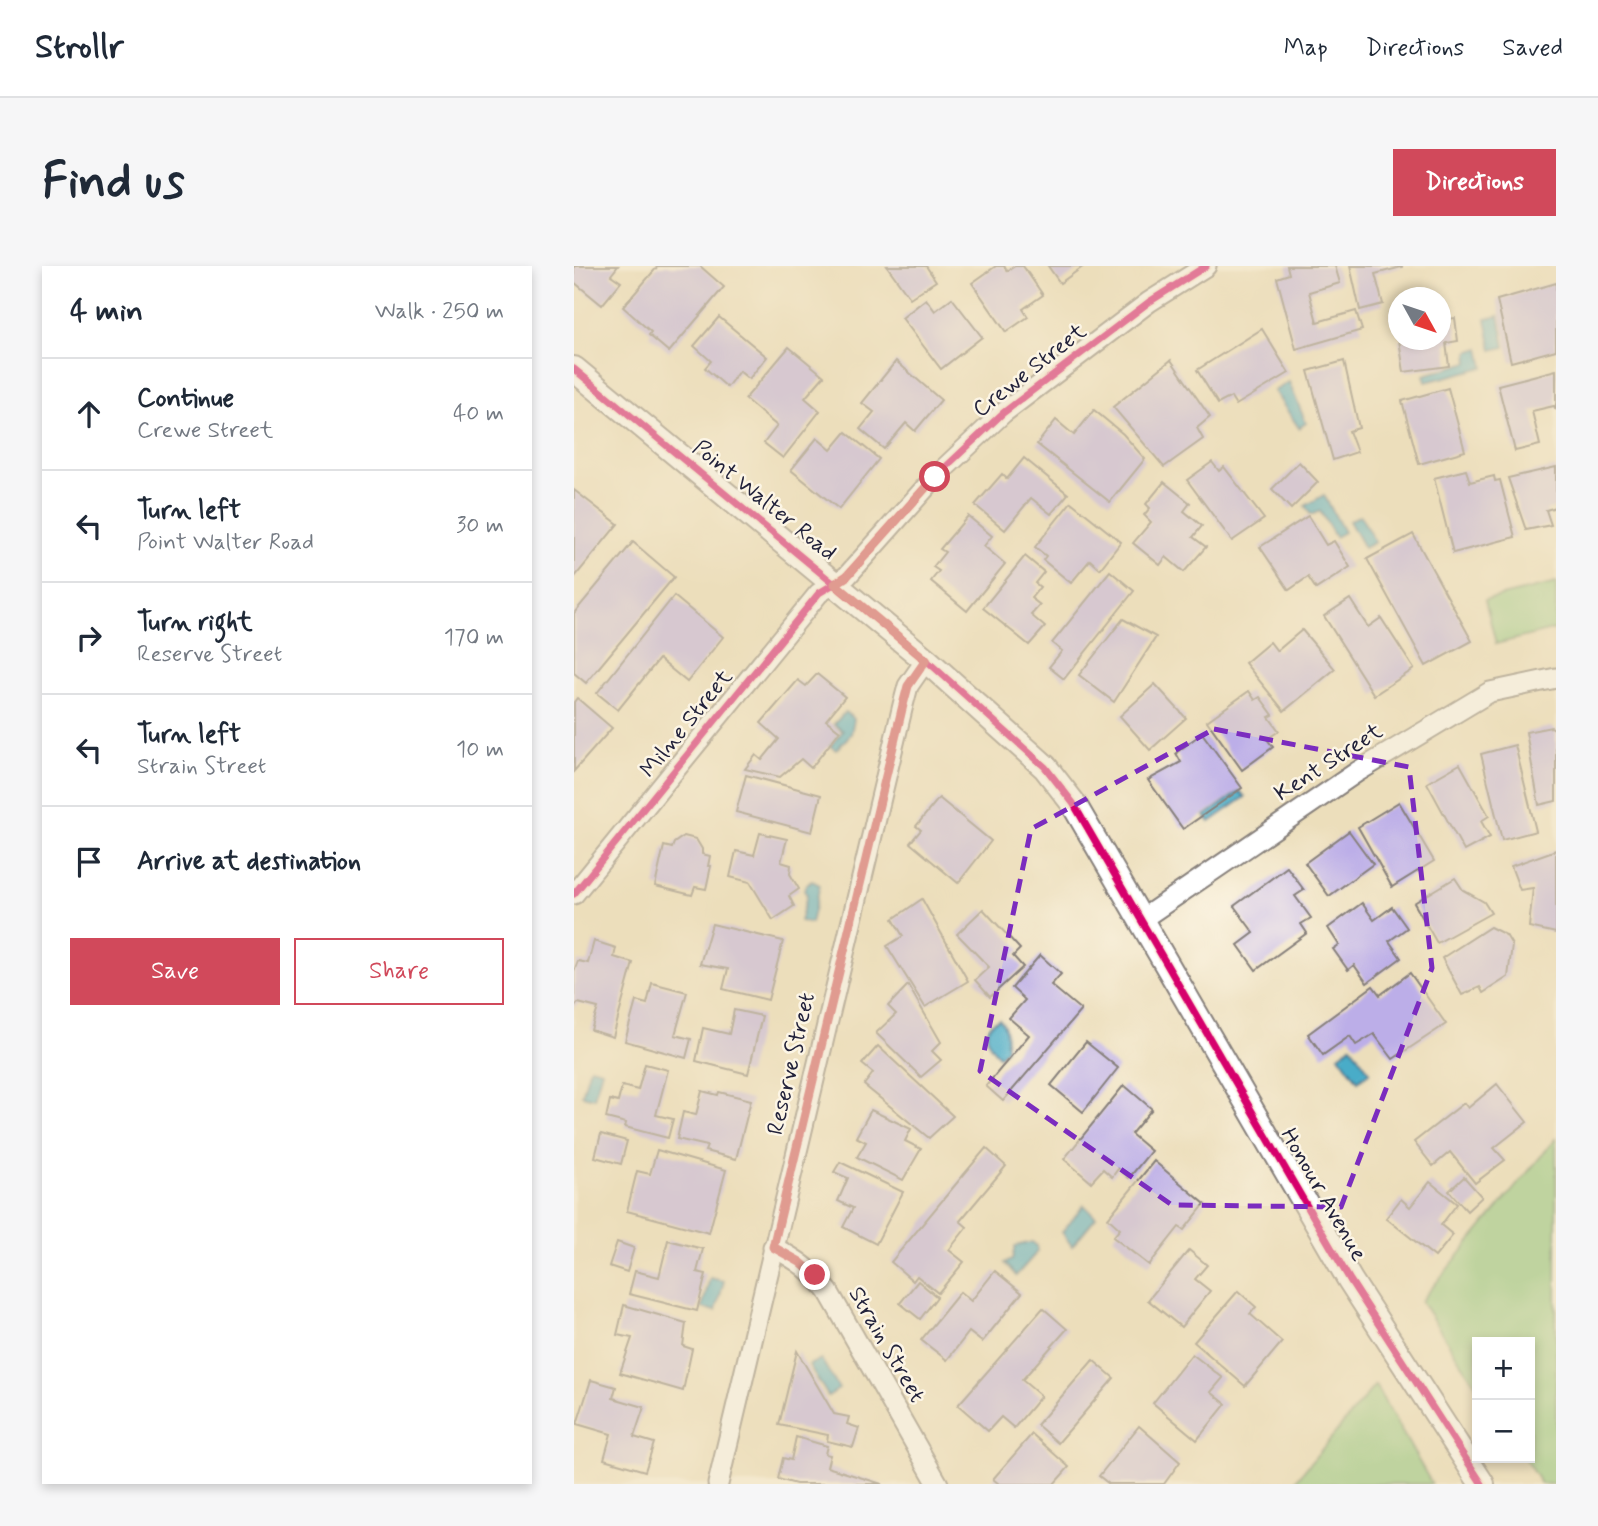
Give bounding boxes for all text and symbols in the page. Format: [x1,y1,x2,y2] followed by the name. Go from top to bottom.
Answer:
[35,26,124,70] text: Strollr
[1284,33,1328,64] text: Map
[1366,33,1464,64] text: Directions
[1502,33,1563,64] text: Saved
[1393,149,1556,216] button: Directions
[42,150,185,215] text: Find us
[1388,287,1451,350] north arrow
[70,292,143,331] text: 4 min
[375,297,504,327] text: Walk · 250 m
[967,317,1093,425] street label: Crewe Street
[137,382,234,416] text: Continue
[70,395,108,433] icon: ahead
[453,399,504,429] text: 40 m
[137,416,273,446] text: Crewe Street
[686,434,842,568] street label: Point Walter Road
[919,461,950,492] route start
[137,494,241,528] text: Turn left
[70,507,108,545] icon: left
[456,511,504,541] text: 30 m
[137,528,314,558] text: Point Walter Road
[137,606,253,640] text: Turn right
[70,619,108,657] icon: right
[444,623,504,653] text: 170 m
[137,640,282,670] text: Reserve Street
[634,663,740,785] street label: Milne Street
[1269,717,1389,809] street label: Kent Street
[137,718,241,752] text: Turn left
[70,731,108,769] icon: left
[456,735,504,765] text: 10 m
[137,752,266,782] text: Strain Street
[70,843,108,881] icon: arrive
[137,845,361,879] text: Arrive at destination
[70,938,280,1005] button: Save
[294,938,504,1005] button: Share
[761,990,823,1138] street label: Reserve Street
[1273,1123,1373,1267] street label: Honour Avenue
[799,1259,830,1290] route end
[841,1281,931,1409] street label: Strain Street
[1472,1337,1535,1463] map controls
[1472,1337,1535,1400] button: +
[1472,1400,1535,1463] button: −

